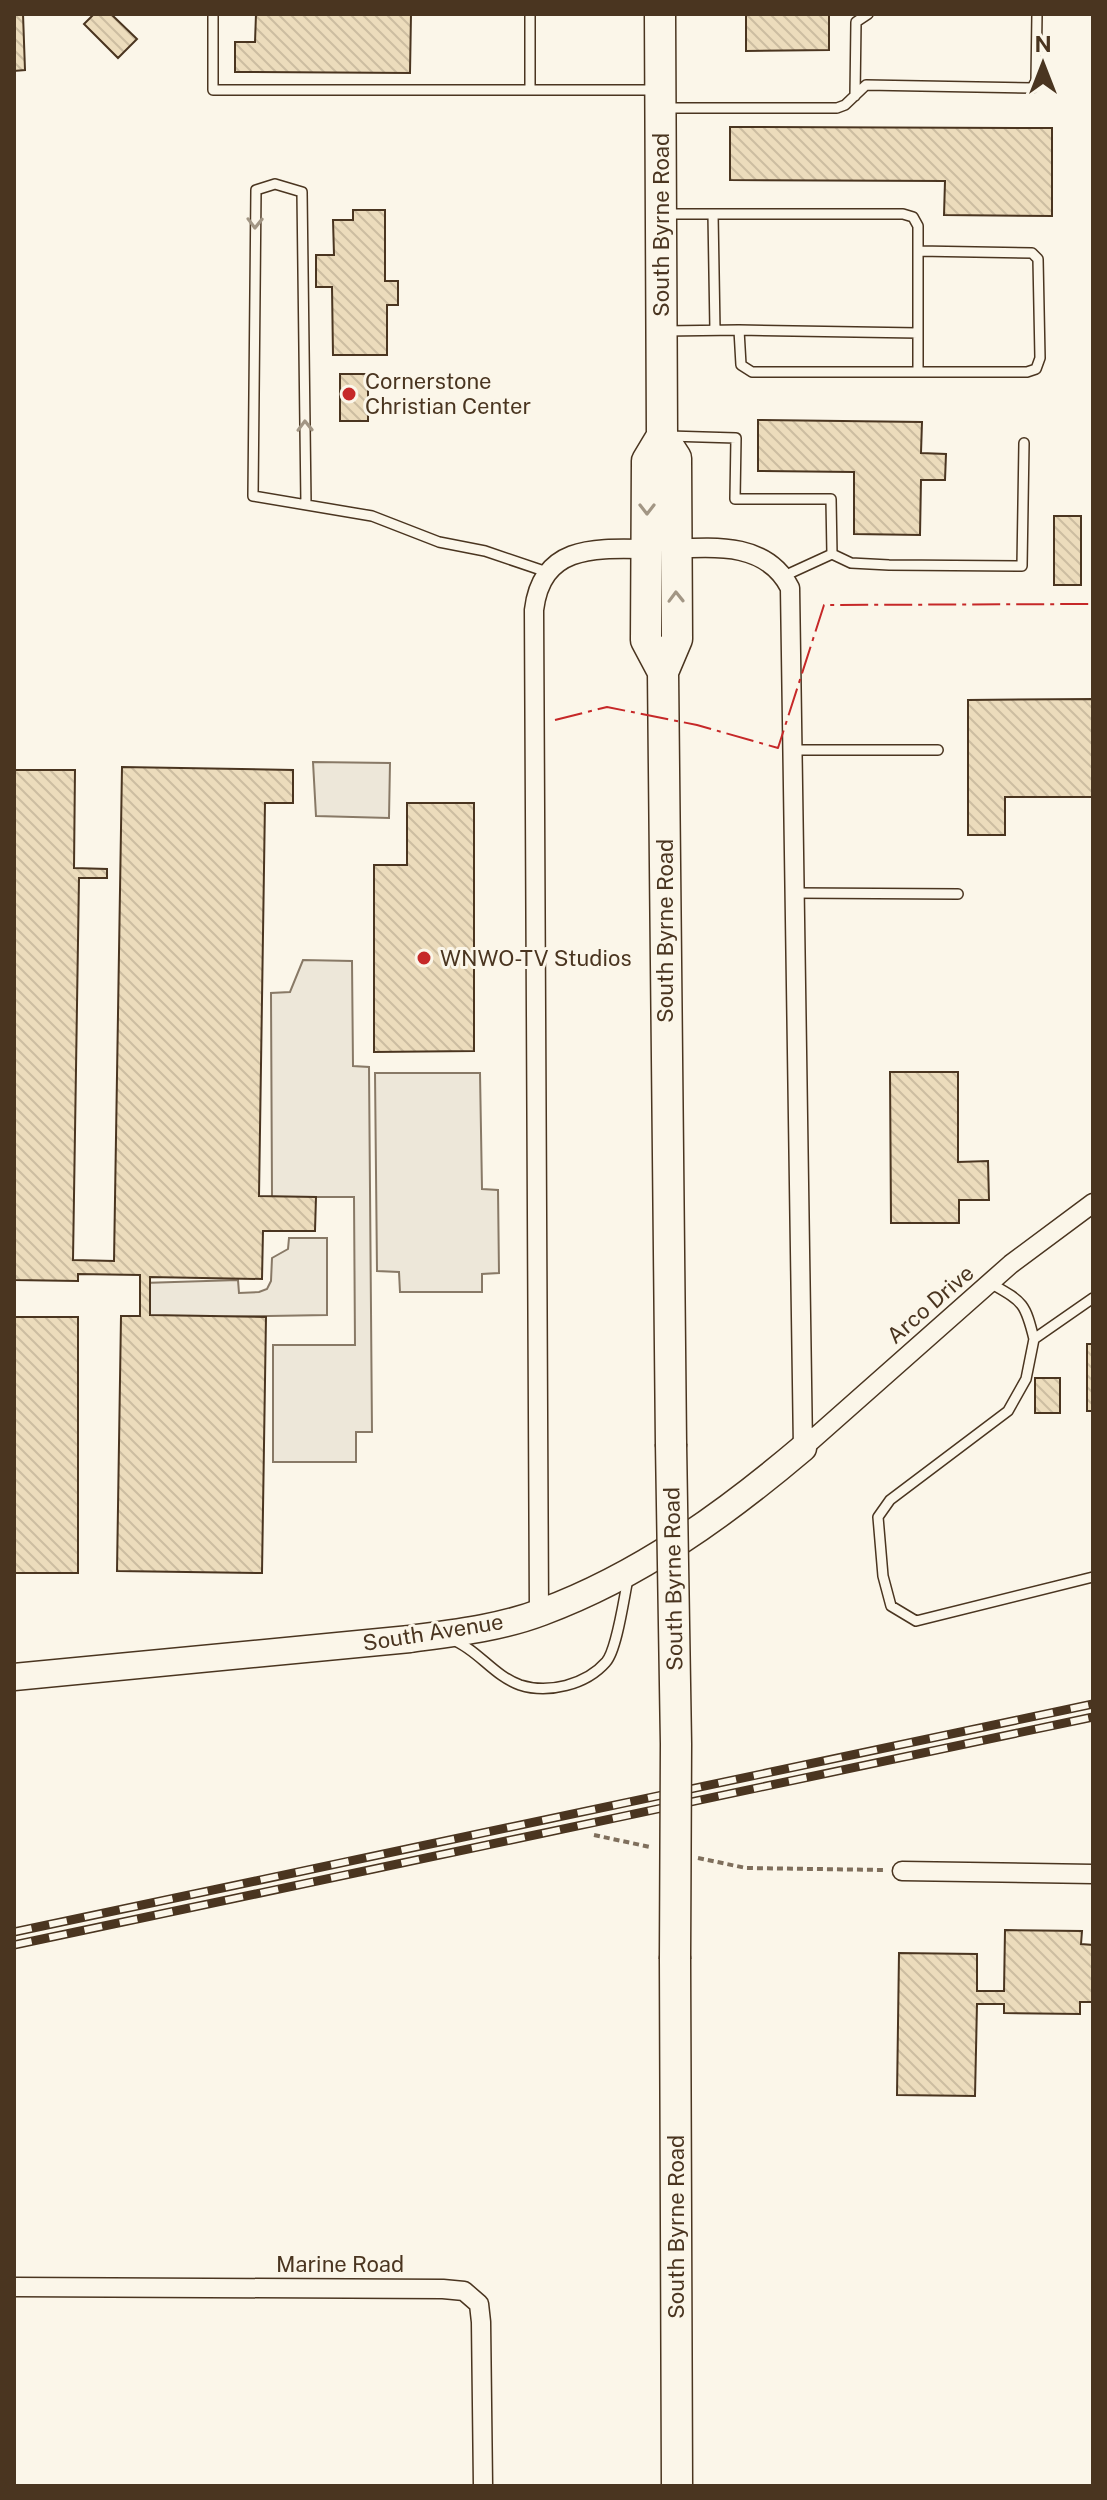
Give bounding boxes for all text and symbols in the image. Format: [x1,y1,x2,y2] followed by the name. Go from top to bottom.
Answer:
[1003,24,1083,104] north arrow
[1034,31,1052,57] text: N
[648,133,674,317] street label: South Byrne Road
[246,217,264,230] one-way arrow
[365,368,531,419] place label: Cornerstone Christian Center
[340,385,358,403] marker: Cornerstone Christian Center
[296,419,314,432] one-way arrow
[638,503,656,516] one-way arrow
[668,590,685,603] one-way arrow
[652,839,678,1023] street label: South Byrne Road
[440,945,632,971] place label: WNWO-TV Studios
[415,949,433,967] marker: WNWO-TV Studios
[881,1259,979,1349] street label: Arco Drive
[658,1487,688,1671] street label: South Byrne Road
[361,1608,505,1656] street label: South Avenue
[663,2135,689,2319] street label: South Byrne Road
[276,2251,404,2277] street label: Marine Road

